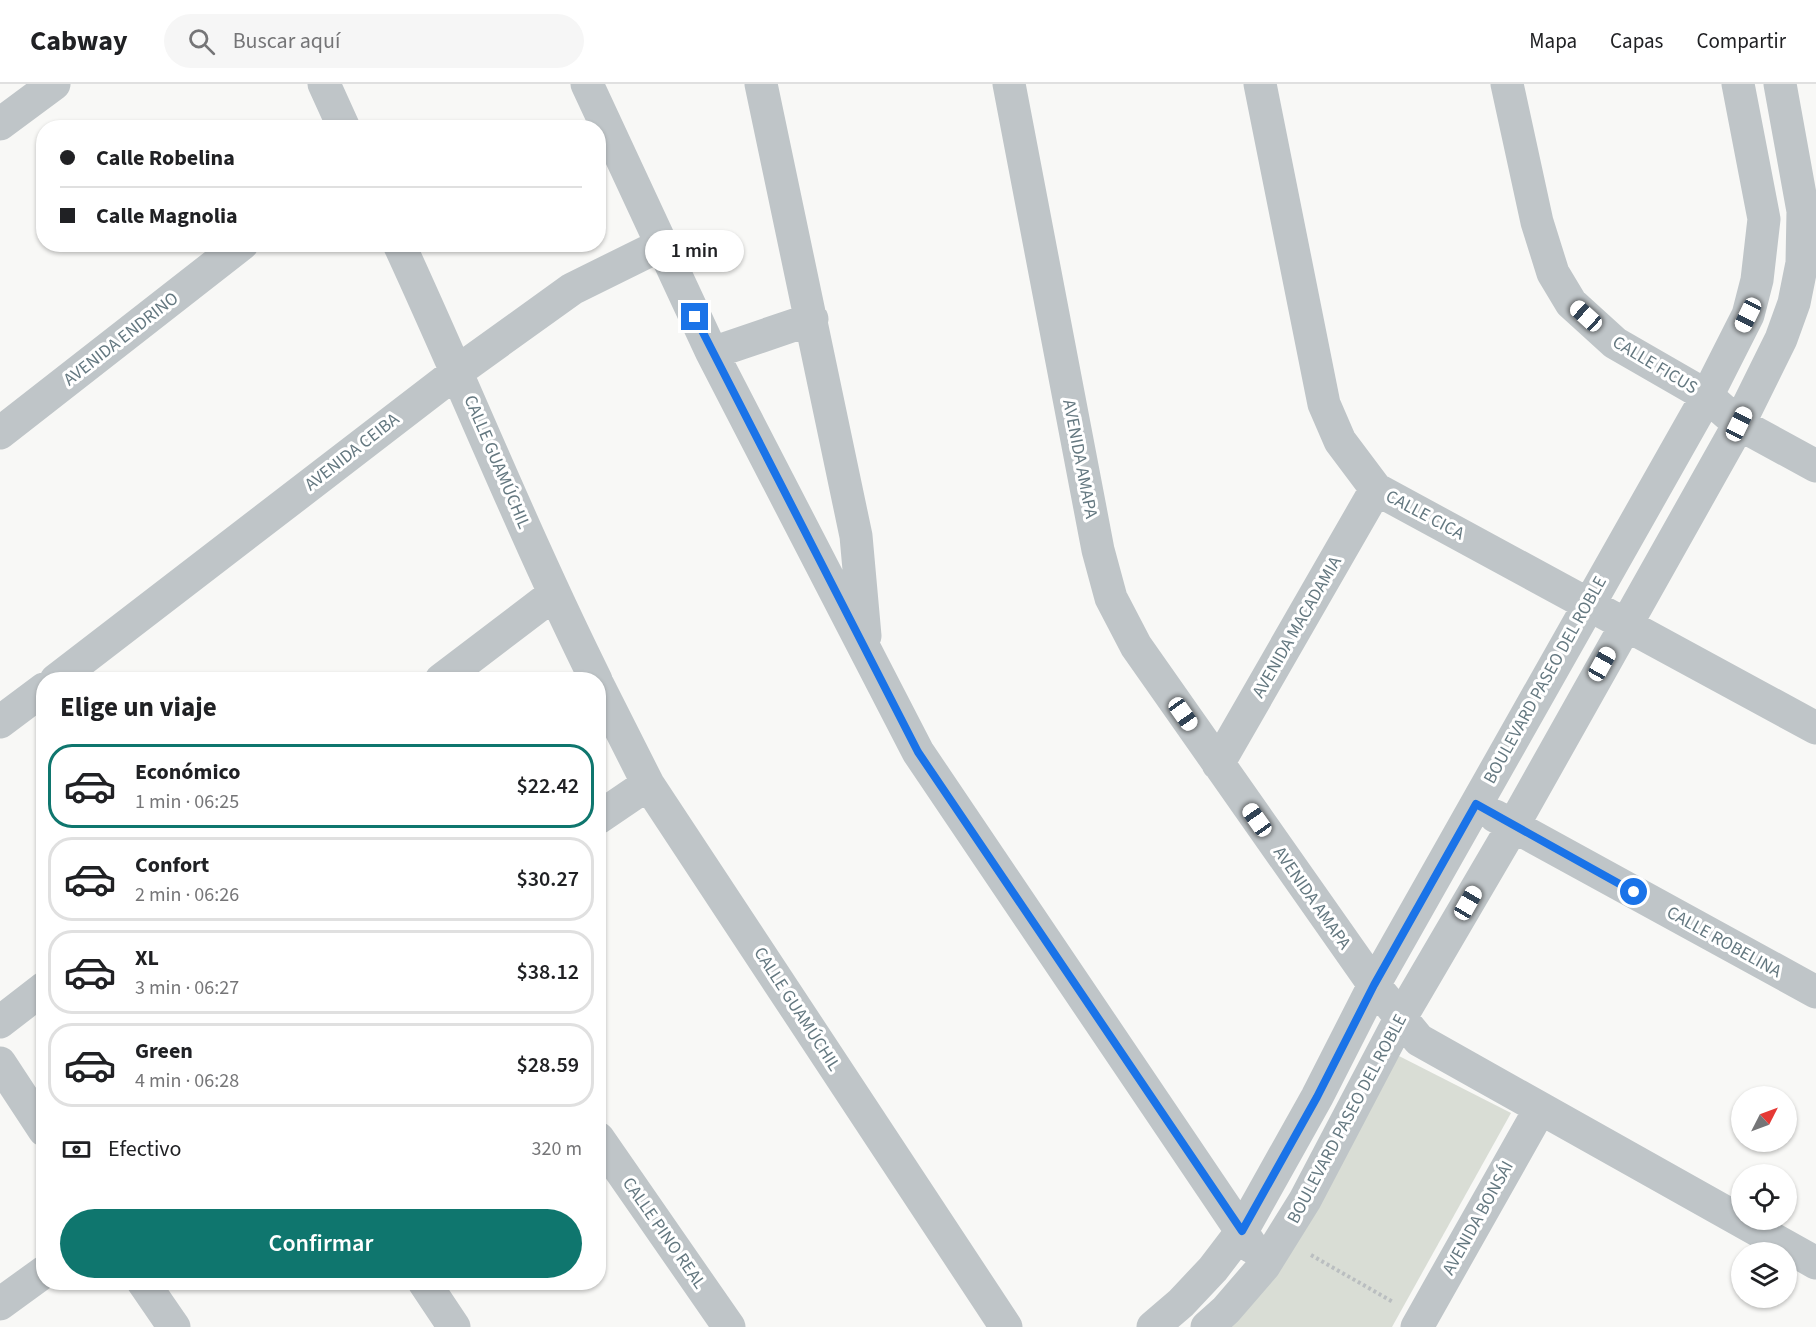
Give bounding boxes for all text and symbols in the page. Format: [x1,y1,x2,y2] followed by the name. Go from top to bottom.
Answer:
[164,14,584,68] search box
[30,21,128,61] text: Cabway
[185,25,218,58] icon: search
[233,25,340,57] text: Buscar aquí
[1529,26,1577,56] text: Mapa
[1610,26,1663,56] text: Capas
[1696,26,1786,56] text: Compartir
[96,142,235,174] text: Calle Robelina
[96,200,238,232] text: Calle Magnolia
[646,230,744,272] callout: 1 min
[671,237,718,265] text: 1 min
[58,286,184,392] street label: AVENIDA ENDRINO
[1732,295,1764,335] car
[1567,297,1605,335] car
[681,303,708,330] route end
[1608,330,1702,400] street label: CALLE FICUS
[458,391,537,533] street label: CALLE GUAMÚCHIL
[1056,397,1104,521] street label: AVENIDA AMAPA
[1723,404,1755,444] car
[299,407,405,497] street label: AVENIDA CEIBA
[1381,484,1469,546] street label: CALLE CICA
[1246,551,1348,702] street label: AVENIDA MACADAMIA
[1477,572,1613,788] street label: BOULEVARD PASEO DEL ROBLE
[1585,644,1619,684] car
[60,688,217,727] text: Elige un viaje
[1165,694,1201,734] car
[135,756,240,788] text: Económico
[63,759,117,813] icon: car
[517,770,579,802] text: $22.42
[135,788,239,816] text: 1 min · 06:25
[1239,800,1275,840] car
[1267,841,1357,955] street label: AVENIDA AMAPA
[135,849,209,881] text: Confort
[63,852,117,906] icon: car
[517,863,579,895] text: $30.27
[1620,878,1647,905] route start
[135,881,239,909] text: 2 min · 06:26
[1451,883,1485,923] car
[1662,900,1786,984] street label: CALLE ROBELINA
[135,942,159,974] text: XL
[748,942,847,1076] street label: CALLE GUAMÚCHIL
[63,945,117,999] icon: car
[517,956,579,988] text: $38.12
[135,974,239,1002] text: 3 min · 06:27
[1281,1010,1413,1228] street label: BOULEVARD PASEO DEL ROBLE
[135,1035,193,1067] text: Green
[63,1038,117,1092] icon: car
[517,1049,579,1081] text: $28.59
[135,1067,239,1095] text: 4 min · 06:28
[1731,1086,1797,1152] north arrow
[1731,1086,1797,1308] map controls
[60,1133,93,1166] icon: cash
[108,1133,182,1165] text: Efectivo
[532,1135,582,1163] text: 320 m
[1436,1156,1520,1280] street label: AVENIDA BONSÁI
[1731,1164,1797,1230] button: locate
[616,1172,712,1294] street label: CALLE PINO REAL
[60,1209,582,1278] button: Confirmar
[1731,1242,1797,1308] button: layers

